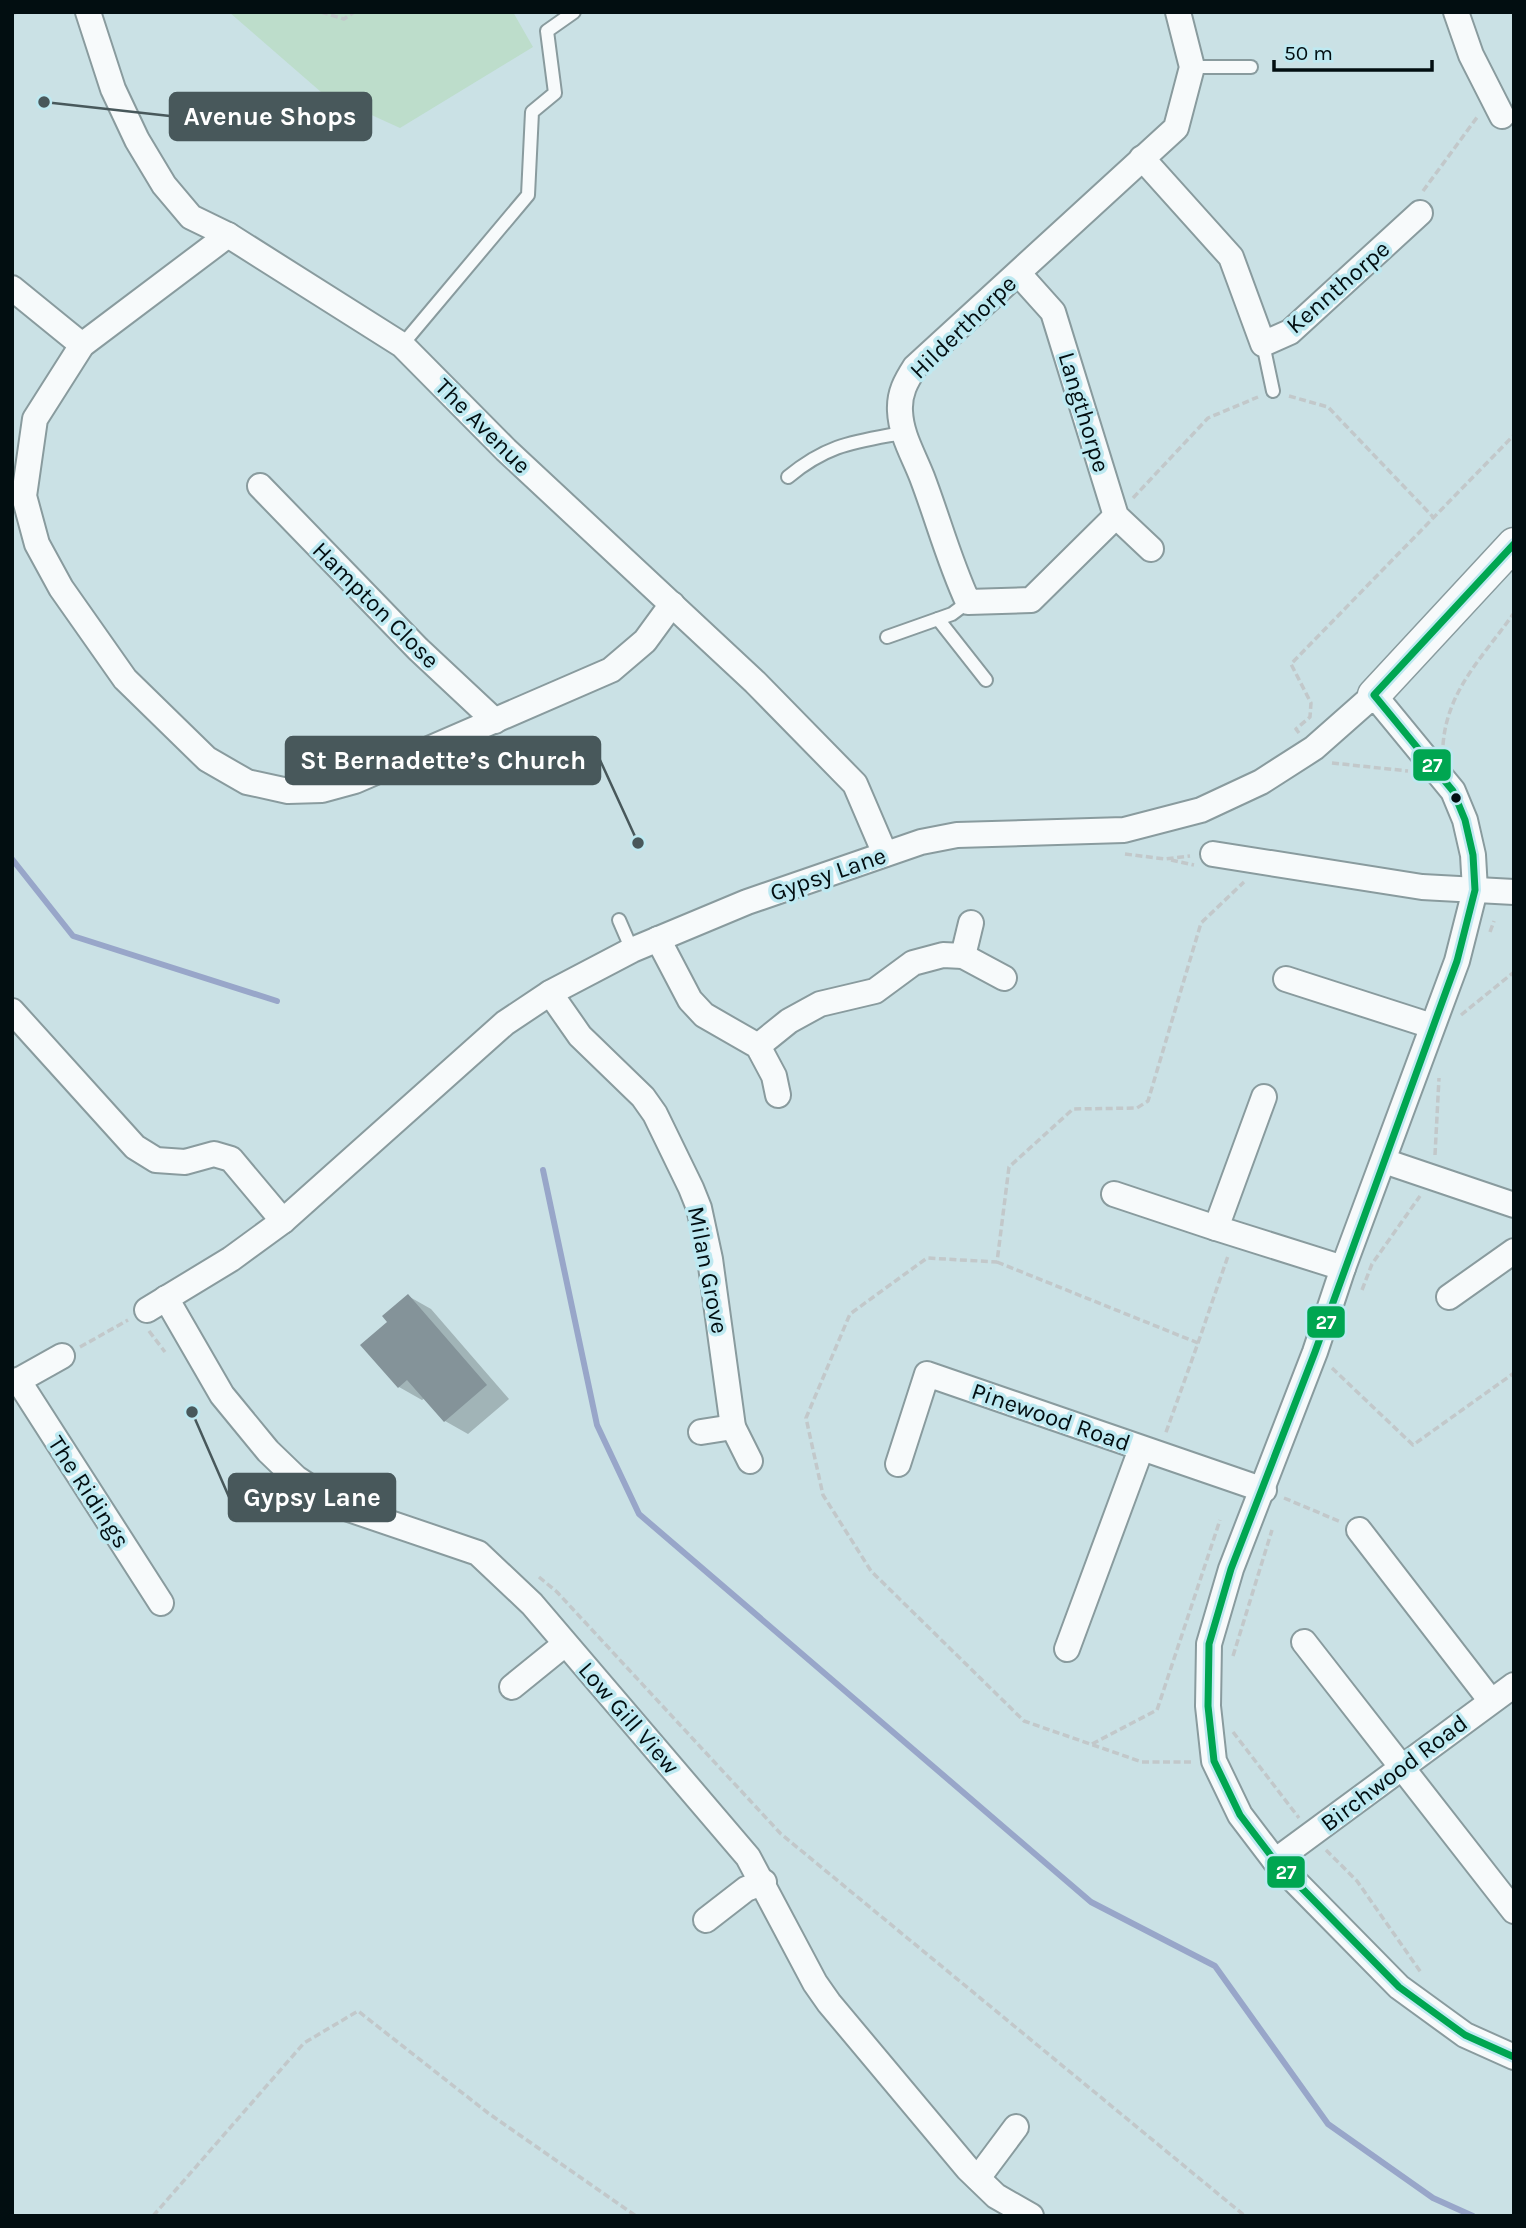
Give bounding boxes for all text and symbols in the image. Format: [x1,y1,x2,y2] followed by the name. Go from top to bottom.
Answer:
[1274,28,1432,72] scale bar
[1284,41,1333,65] text: 50 m
[170,93,371,140] callout: Avenue Shops
[184,101,356,132] text: Avenue Shops
[1281,235,1395,339] street label: Kennthorpe
[904,269,1022,385] street label: Hilderthorpe
[1052,349,1116,475] street label: Langthorpe
[429,372,537,480] street label: The Avenue
[307,536,445,674] street label: Hampton Close
[286,737,600,784] callout: St Bernadette’s Church
[300,745,586,776] text: St Bernadette’s Church
[1412,748,1452,782] line badge: 27
[1422,755,1443,777] text: 27
[1449,791,1463,805] unlabelled marker
[766,841,890,907] street label: Gypsy Lane
[682,1204,734,1336] street label: Milan Grove
[1306,1305,1346,1339] line badge: 27
[1316,1312,1337,1334] text: 27
[968,1377,1134,1457] street label: Pinewood Road
[42,1431,136,1553] street label: The Ridings
[229,1474,395,1521] callout: Gypsy Lane
[243,1482,381,1513] text: Gypsy Lane
[573,1656,685,1780] street label: Low Gill View
[1315,1709,1473,1837] street label: Birchwood Road
[1266,1855,1306,1889] line badge: 27
[1276,1862,1297,1884] text: 27

